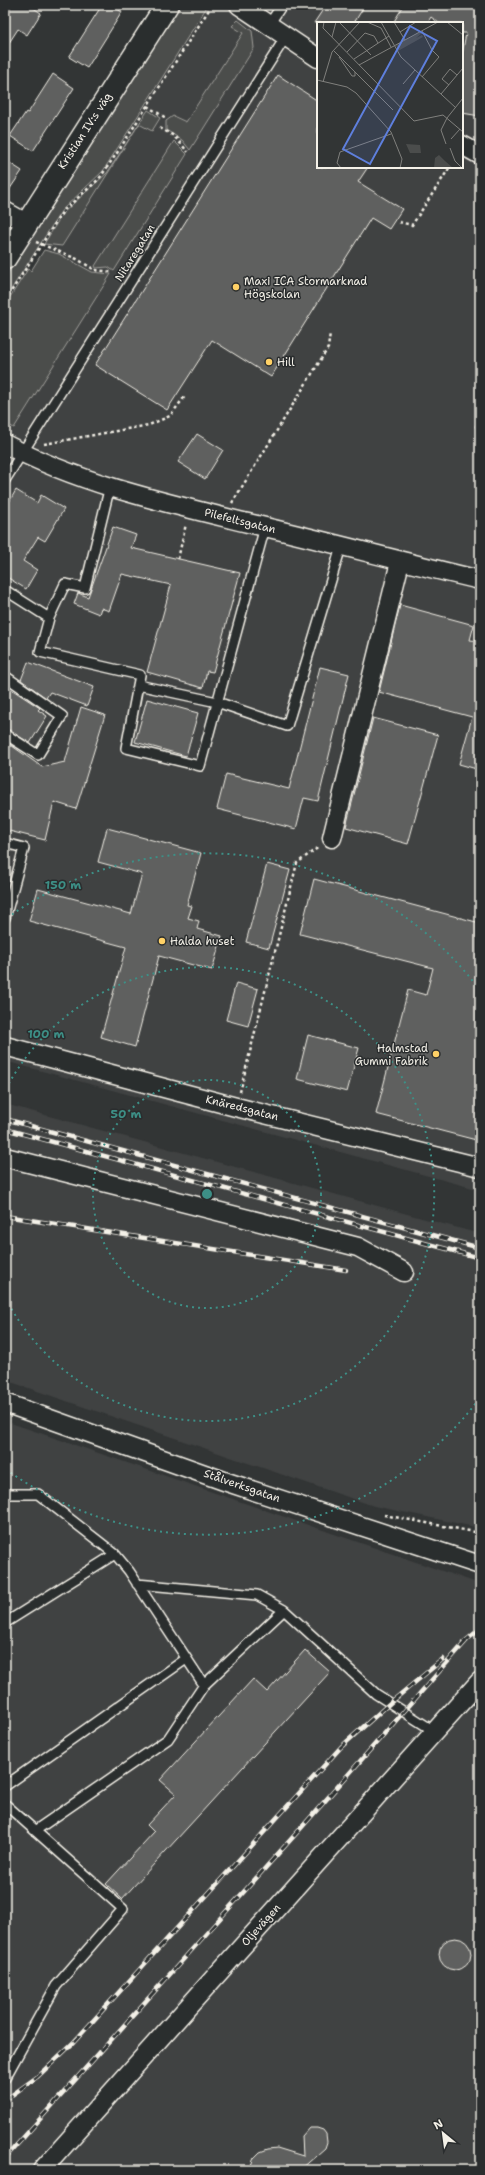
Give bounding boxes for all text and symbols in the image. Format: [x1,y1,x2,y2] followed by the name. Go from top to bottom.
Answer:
[317,22,463,168] inset map
[55,90,116,172] street label: Kristian IV:s väg
[111,221,159,284] street label: Nitaregatan
[244,274,367,302] place label: Maxi ICA Stormarknad Högskolan
[231,282,241,292] marker: Maxi ICA Stormarknad Högskolan
[277,355,295,370] place label: Hill
[264,357,274,367] marker: Hill
[203,505,278,537] street label: Pilefeltsgatan
[45,877,81,893] text: 150 m
[170,934,235,949] place label: Halda huset
[157,936,167,946] marker: Halda huset
[28,1026,65,1042] text: 100 m
[355,1041,428,1069] place label: Halmstad Gummi Fabrik
[431,1049,441,1059] marker: Halmstad Gummi Fabrik
[204,1092,280,1124] street label: Knäredsgatan
[111,1106,142,1122] text: 50 m
[200,1187,214,1201] centre of rings
[202,1466,282,1506] street label: Stålverksgatan
[238,1900,284,1949] street label: Oljevägen
[423,2113,463,2153] north arrow
[431,2116,446,2133] text: N

